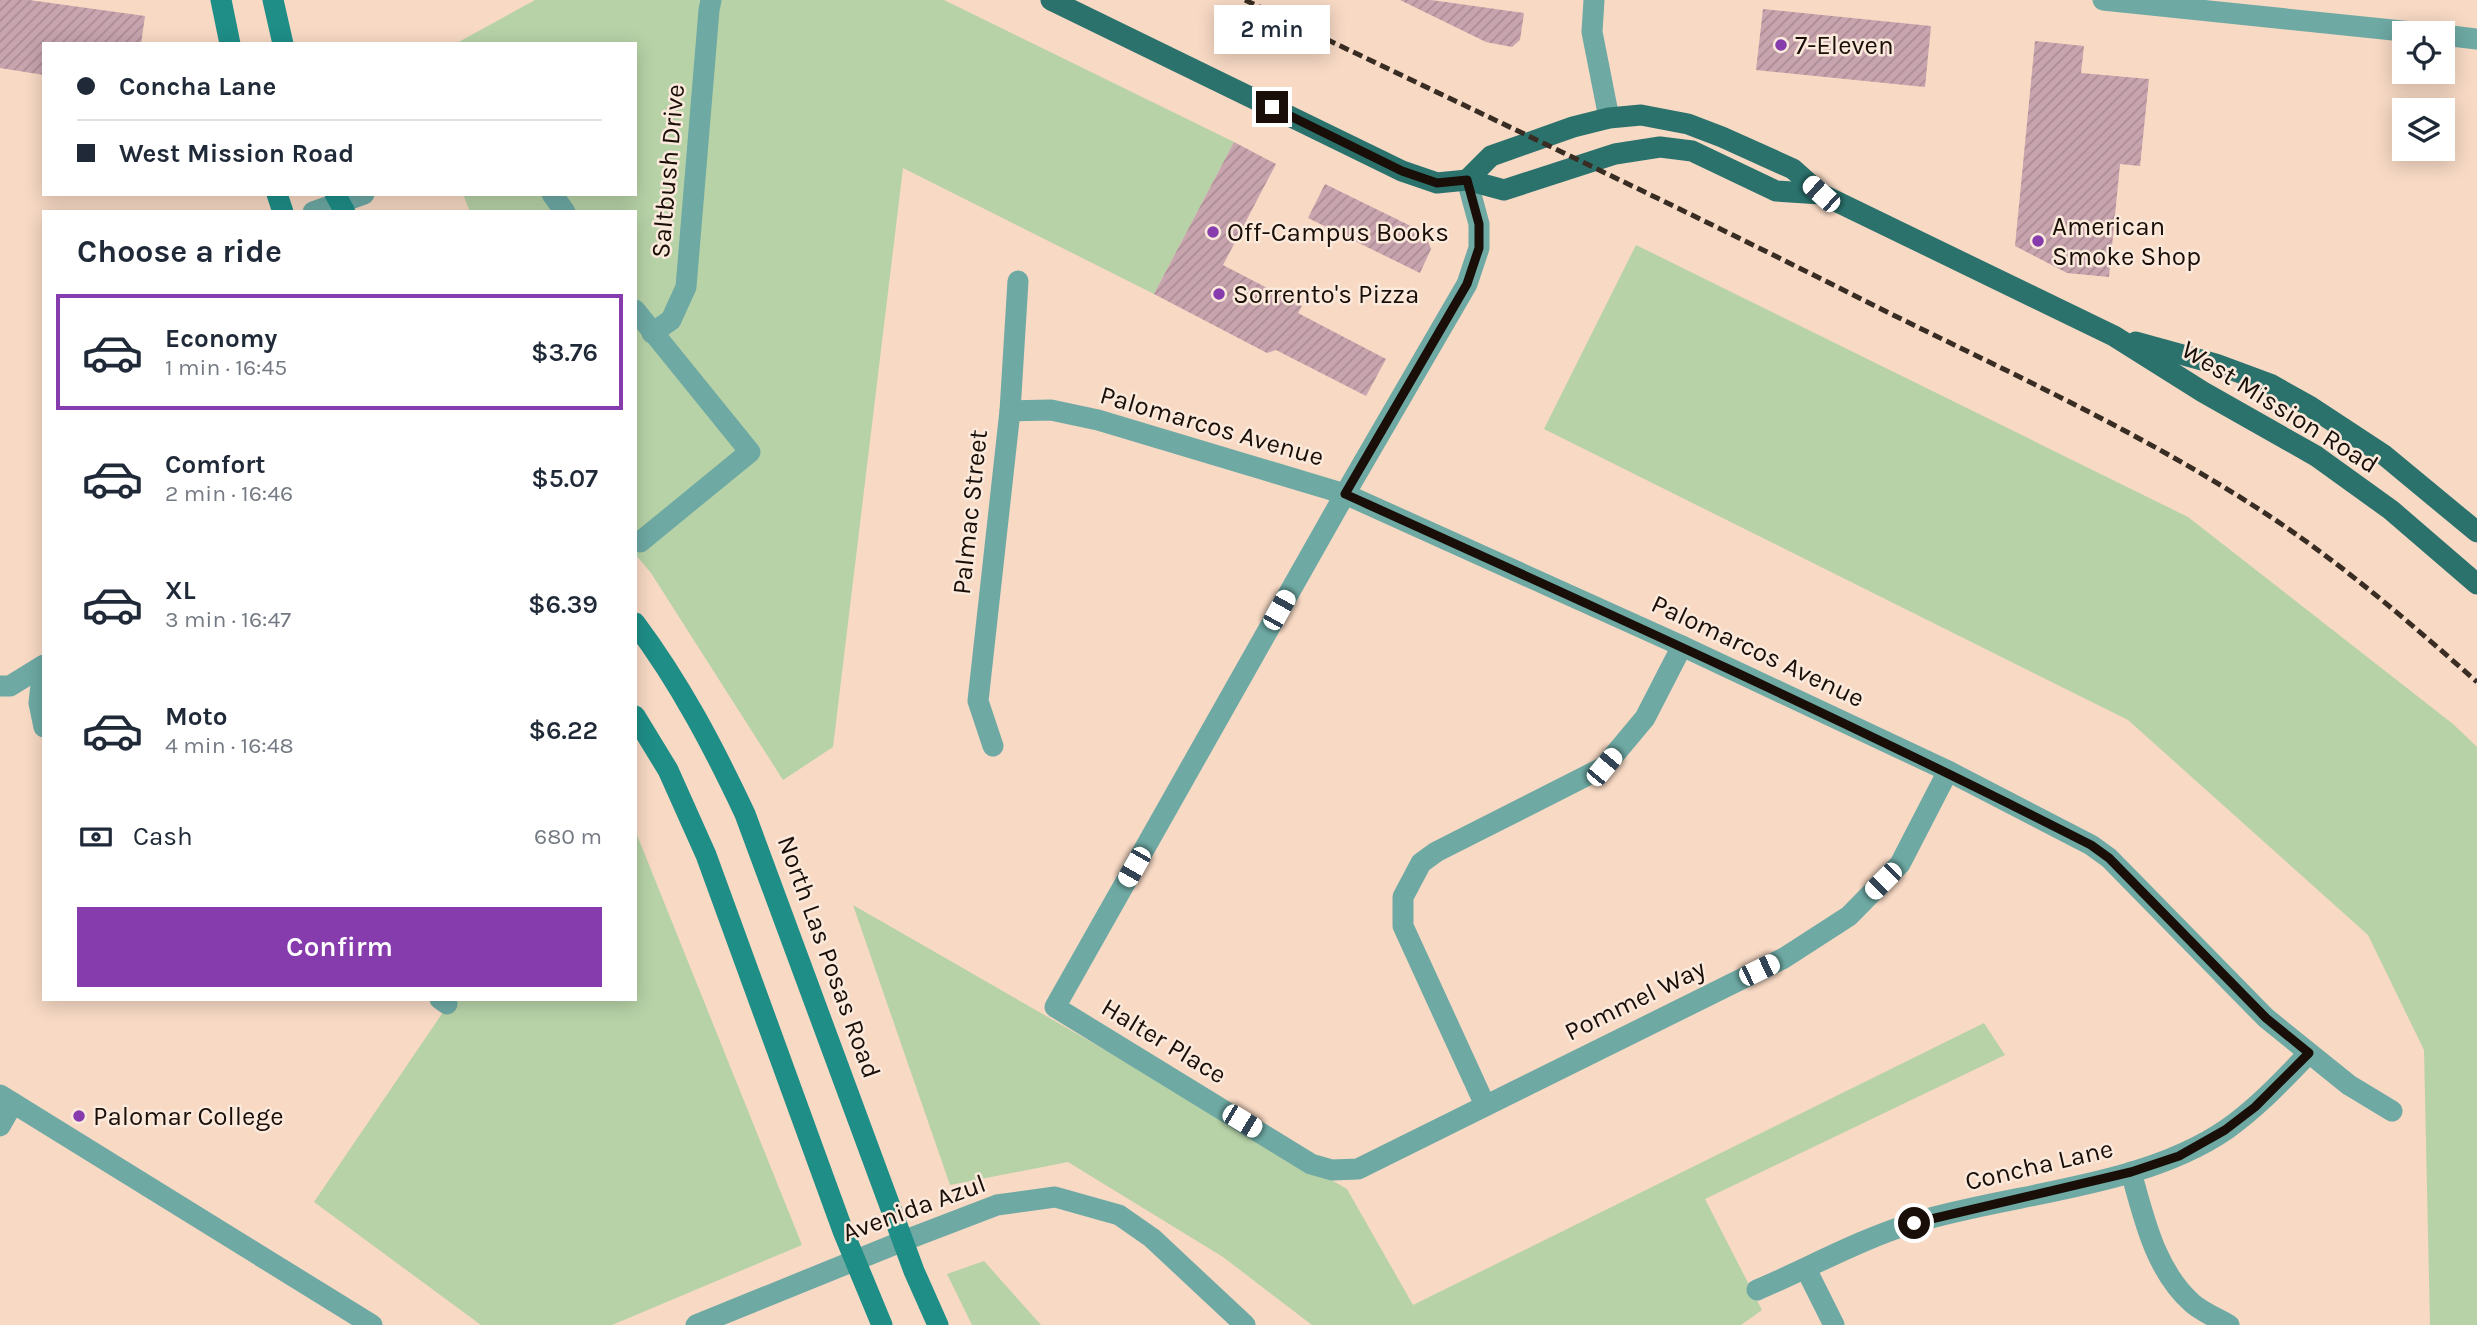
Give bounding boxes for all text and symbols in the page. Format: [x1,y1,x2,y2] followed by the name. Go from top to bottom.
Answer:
[1214,6,1330,55] callout: 2 min
[1241,16,1303,43] text: 2 min
[2392,21,2455,161] map controls
[2392,21,2455,84] button: locate
[1795,30,1894,61] place label: 7-Eleven
[1773,37,1789,53] marker: 7-Eleven
[119,71,276,102] text: Concha Lane
[645,83,691,259] street label: Saltbush Drive
[1256,91,1288,123] route end
[2392,98,2455,161] button: layers
[119,138,354,169] text: West Mission Road
[1799,172,1844,216] car
[2052,211,2201,272] place label: American Smoke Shop
[1227,217,1449,248] place label: Off-Campus Books
[1205,224,1221,240] marker: Off-Campus Books
[77,233,282,270] text: Choose a ride
[2030,233,2046,249] marker: American Smoke Shop
[1233,279,1419,310] place label: Sorrento's Pizza
[1211,286,1227,302] marker: Sorrento's Pizza
[81,321,144,384] icon: car
[165,323,277,354] text: Economy
[2176,334,2384,480] street label: West Mission Road
[531,337,598,368] text: $3.76
[165,354,287,381] text: 1 min · 16:45
[1097,379,1327,473] street label: Palomarcos Avenue
[946,428,994,596] street label: Palmac Street
[81,447,144,510] icon: car
[165,449,266,480] text: Comfort
[531,463,598,494] text: $5.07
[165,480,293,507] text: 2 min · 16:46
[81,573,144,636] icon: car
[165,575,196,606] text: XL
[1260,587,1299,633] car
[1647,588,1869,714] street label: Palomarcos Avenue
[528,589,598,620] text: $6.39
[165,606,291,633] text: 3 min · 16:47
[81,699,144,762] icon: car
[165,701,227,732] text: Moto
[529,715,598,746] text: $6.22
[165,732,294,759] text: 4 min · 16:48
[1583,744,1626,790] car
[77,818,115,856] icon: cash
[133,821,193,852] text: Cash
[534,823,602,850] text: 680 m
[771,832,887,1082] street label: North Las Posas Road
[1115,844,1154,890] car
[1861,859,1906,903] car
[77,907,602,987] button: Confirm
[1736,951,1783,989] car
[1559,953,1711,1047] street label: Pommel Way
[1096,992,1232,1090] street label: Halter Place
[93,1101,284,1132] place label: Palomar College
[1219,1101,1266,1141] car
[71,1108,87,1124] marker: Palomar College
[1962,1133,2116,1197] street label: Concha Lane
[838,1168,990,1248] street label: Avenida Azul
[1898,1207,1930,1239] route start

